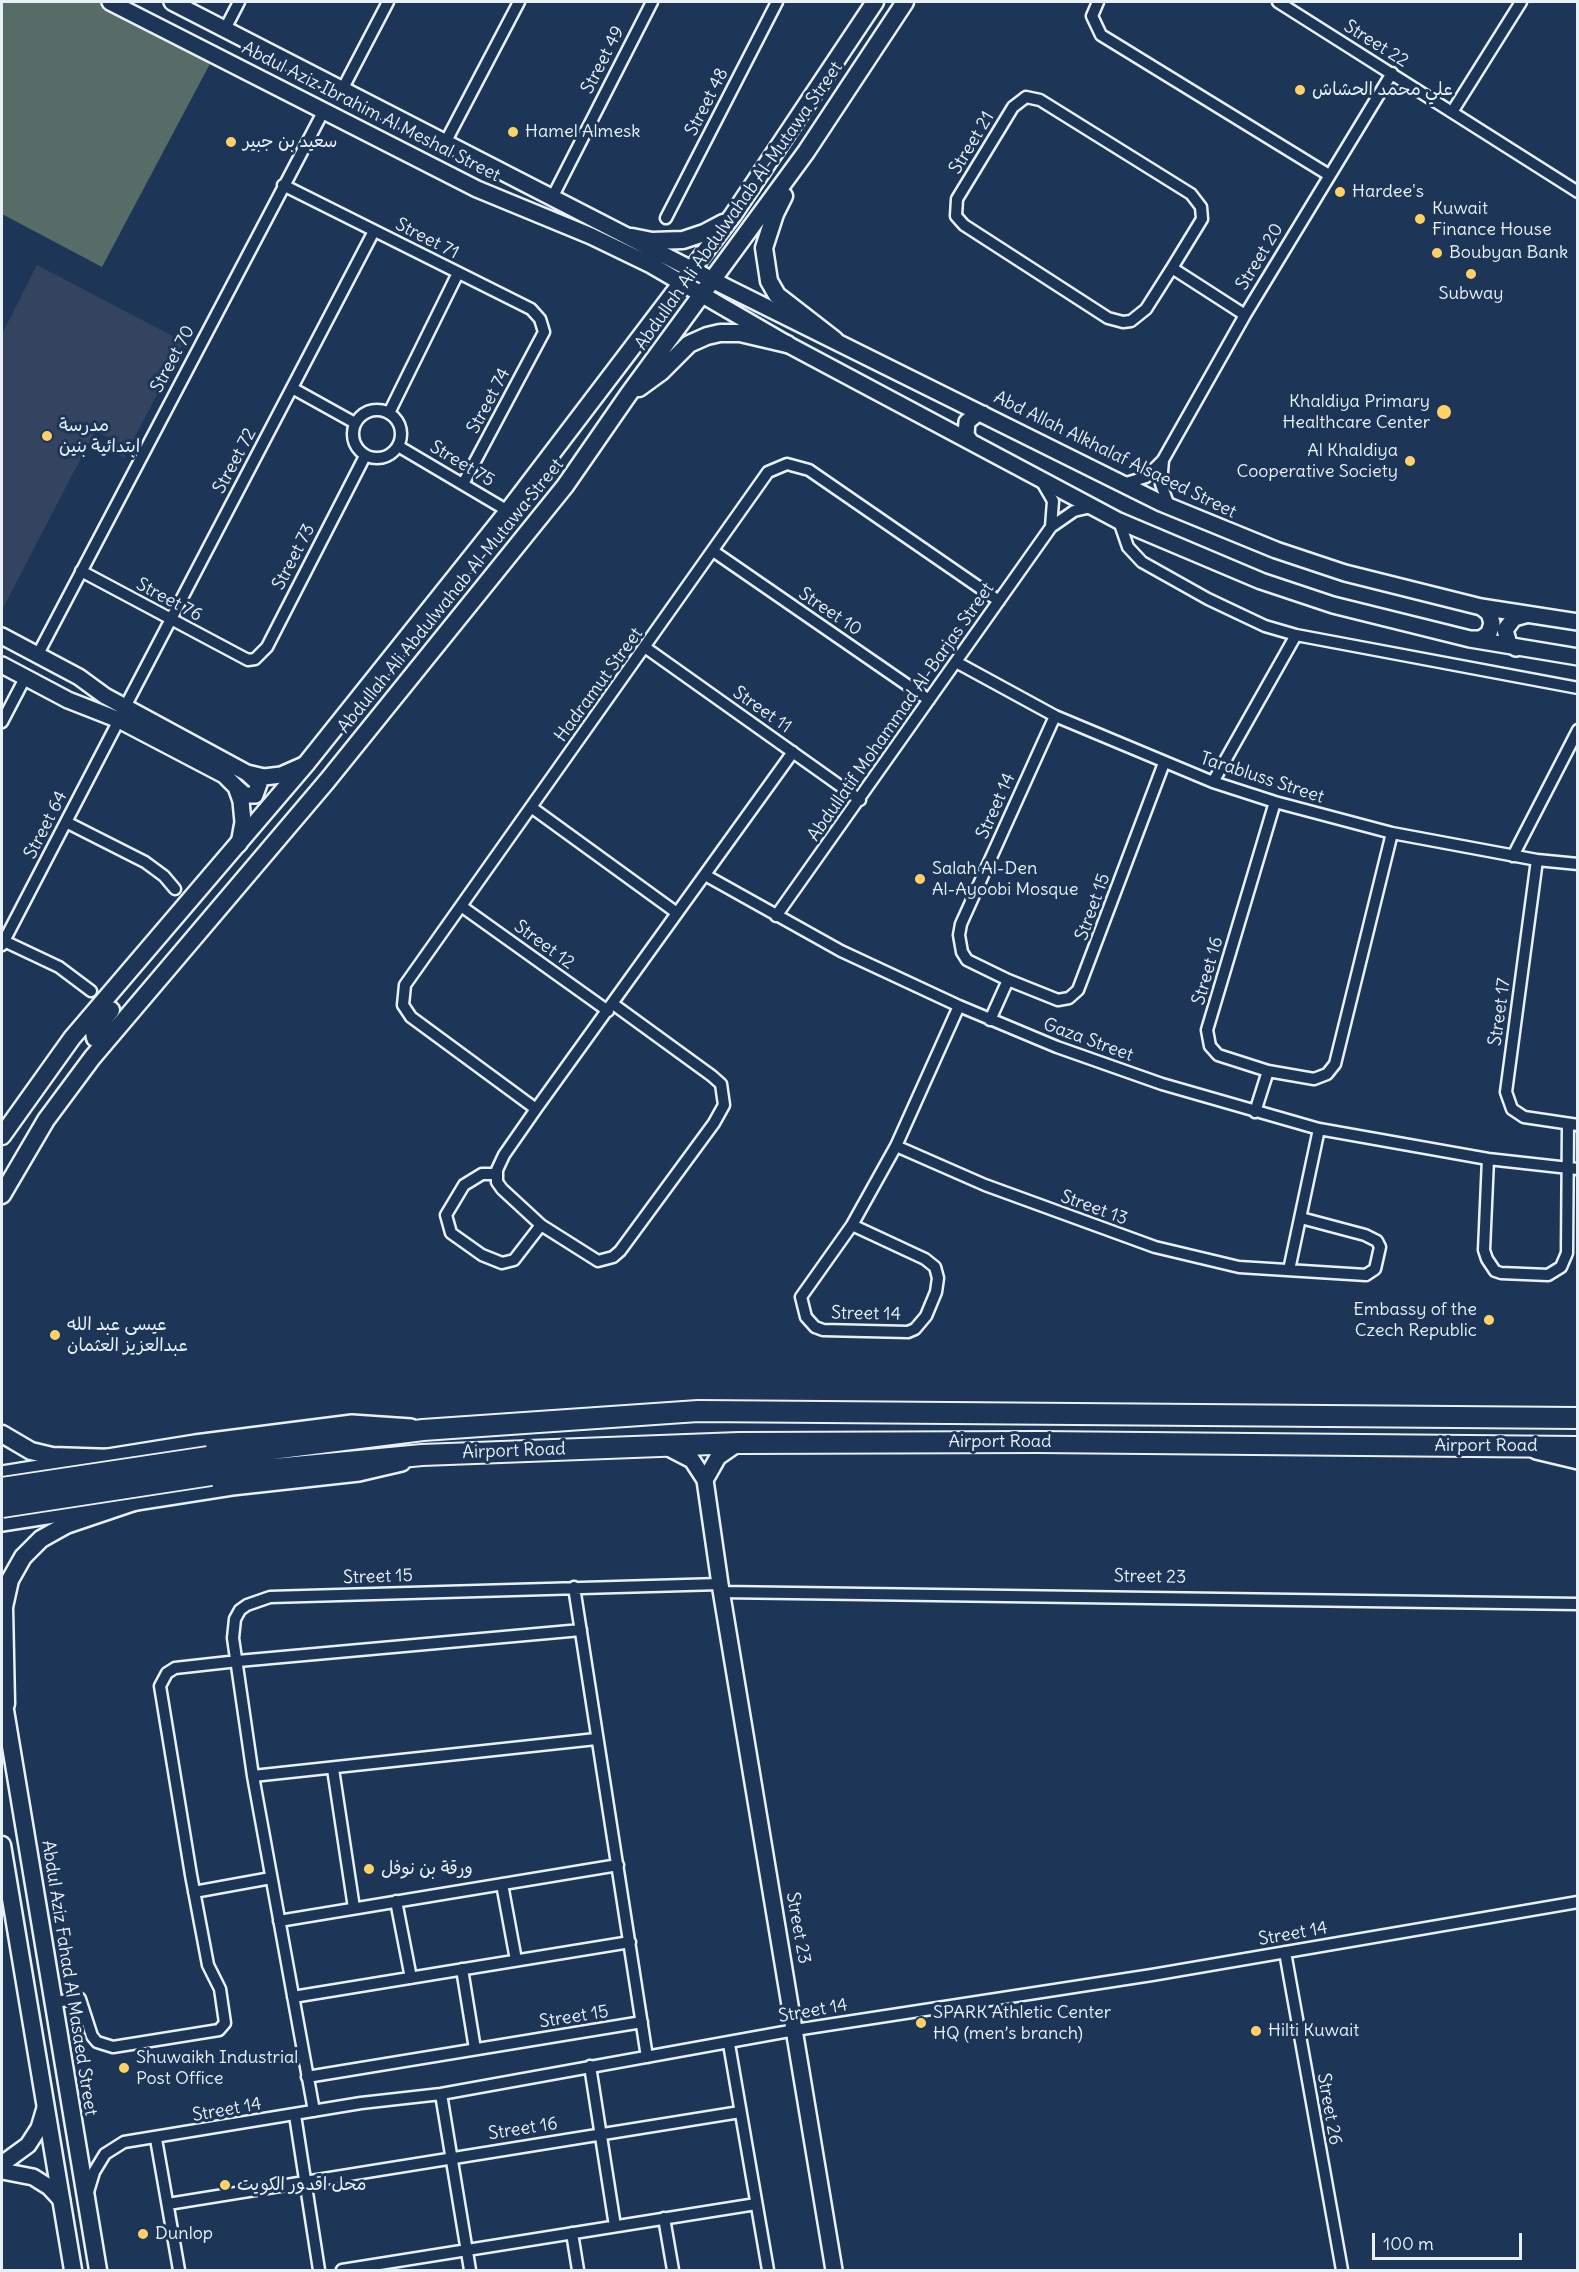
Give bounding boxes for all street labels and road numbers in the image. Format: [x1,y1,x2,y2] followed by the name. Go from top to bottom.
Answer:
[1340,16,1412,72] street label: Street 22
[577,23,629,97] street label: Street 49
[238,37,504,187] street label: Abdul Aziz Ibrahim Al Meshal Street
[631,58,847,354] street label: Abdullah Ali Abdulwahab Al-Mutawa Street
[681,65,733,139] street label: Street 48
[945,108,999,178] street label: Street 21
[392,214,462,264] street label: Street 71
[1232,220,1288,294] street label: Street 20
[146,322,200,396] street label: Street 70
[463,365,515,437] street label: Street 74
[990,387,1240,523] street label: Abd Allah Alkhalaf Alsaeed Street
[209,425,261,497] street label: Street 72
[426,436,498,492] street label: Street 75
[333,454,569,738] street label: Abdullah Ali Abdulwahab Al-Mutawa Street
[268,520,320,594] street label: Street 73
[132,574,206,626] street label: Street 76
[803,579,999,845] street label: Abdullatif Mohammad Al-Barjas Street
[794,583,866,641] street label: Street 10
[550,624,648,746] street label: Hadramut Street
[729,682,795,738] street label: Street 11
[1197,748,1327,808] street label: Tarabluss Street
[972,770,1020,842] street label: Street 14
[20,788,72,862] street label: Street 64
[1071,871,1115,943] street label: Street 15
[510,916,578,974] street label: Street 12
[1188,934,1228,1008] street label: Street 16
[1485,977,1515,1047] street label: Street 17
[1040,1014,1136,1066] street label: Gaza Street
[1058,1186,1130,1230] street label: Street 13
[831,1303,901,1325] street label: Street 14
[948,1431,1052,1453] street label: Airport Road
[1434,1435,1538,1457] street label: Airport Road
[462,1438,566,1464] street label: Airport Road
[343,1565,413,1589] street label: Street 15
[1114,1566,1186,1588] street label: Street 23
[37,1839,101,2117] street label: Abdul Aziz Fahad Al Masaed Street
[781,1890,815,1966] street label: Street 23
[1257,1917,1329,1951] street label: Street 14
[777,1994,849,2028] street label: Street 14
[538,2001,610,2033] street label: Street 15
[1312,2071,1346,2147] street label: Street 26
[191,2093,263,2127] street label: Street 14
[487,2113,559,2145] street label: Street 16

